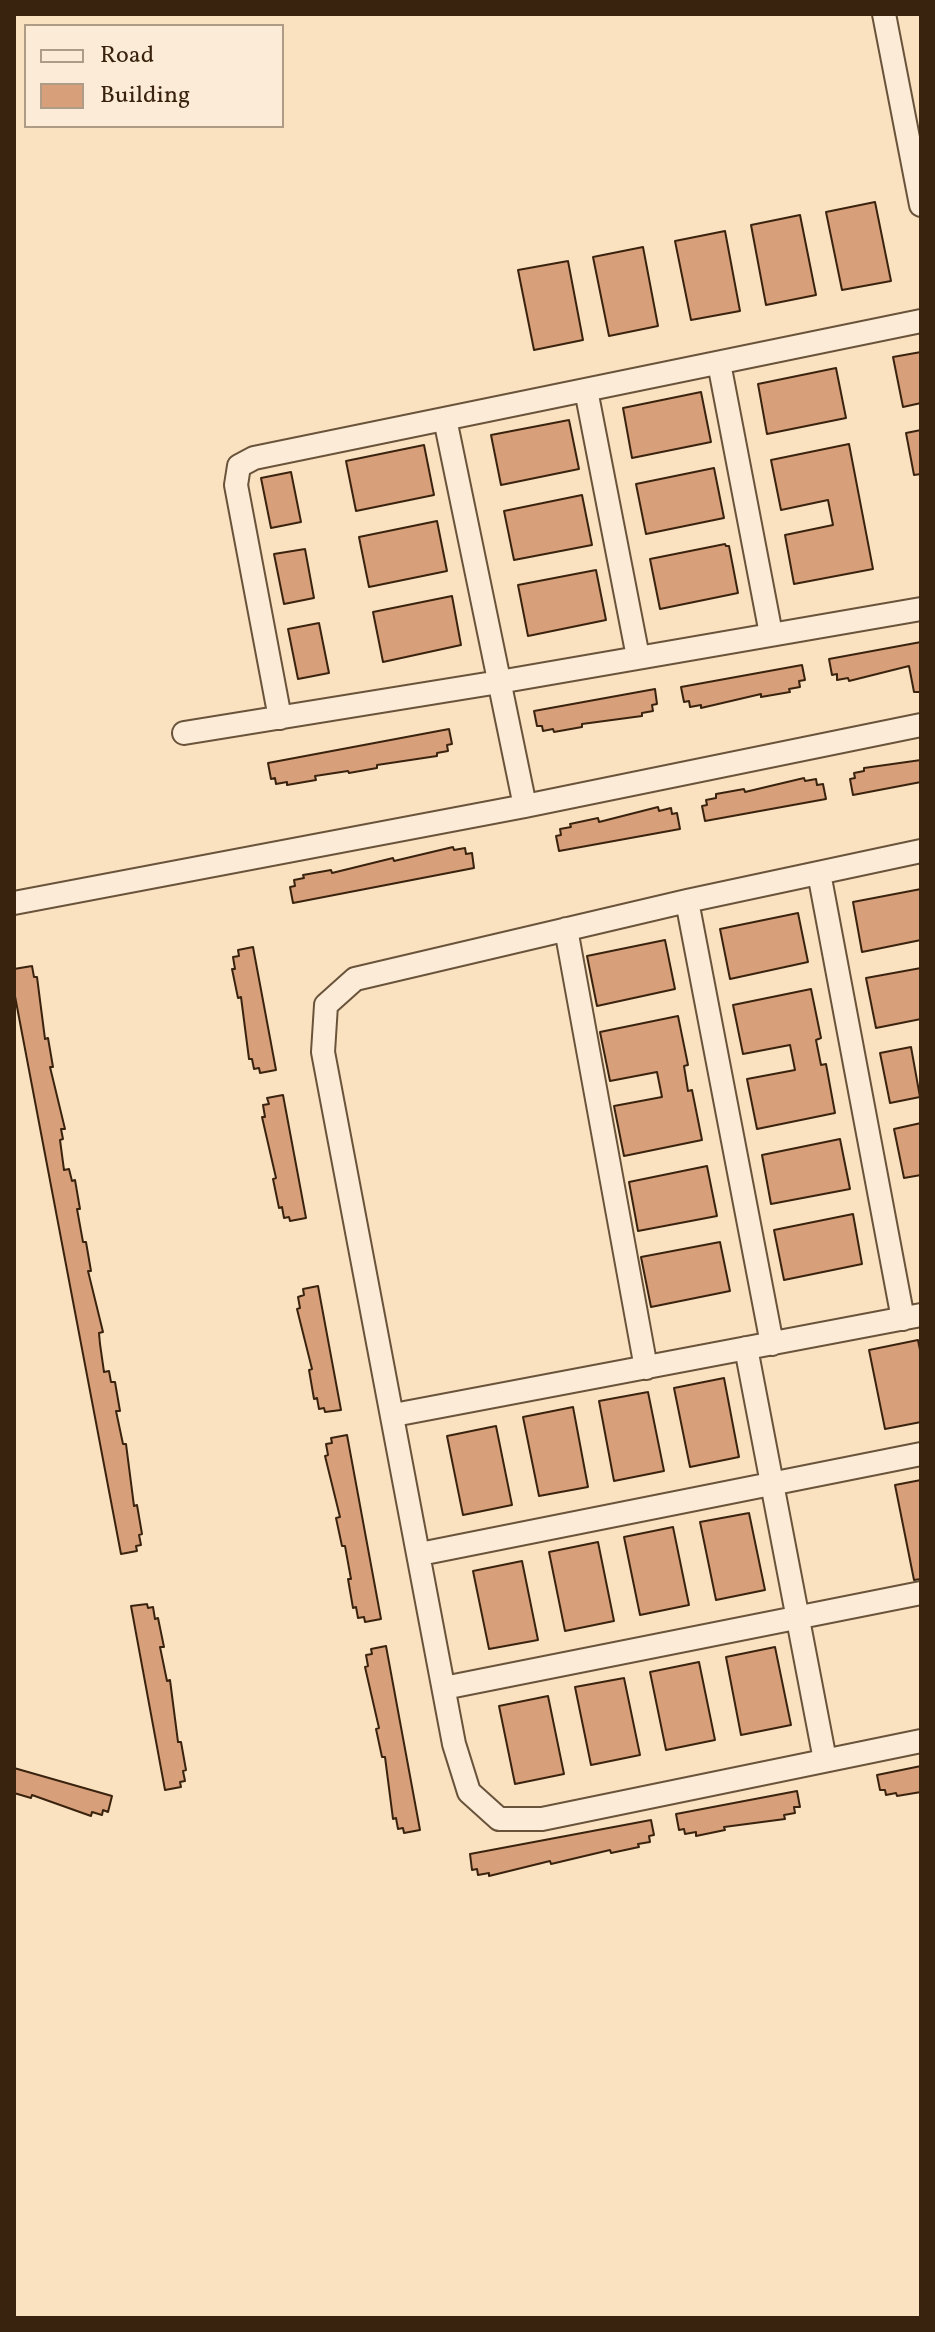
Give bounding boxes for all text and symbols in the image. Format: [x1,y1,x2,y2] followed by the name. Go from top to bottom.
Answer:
[24,24,284,128] legend
[100,39,154,73] text: Road
[100,79,190,113] text: Building

